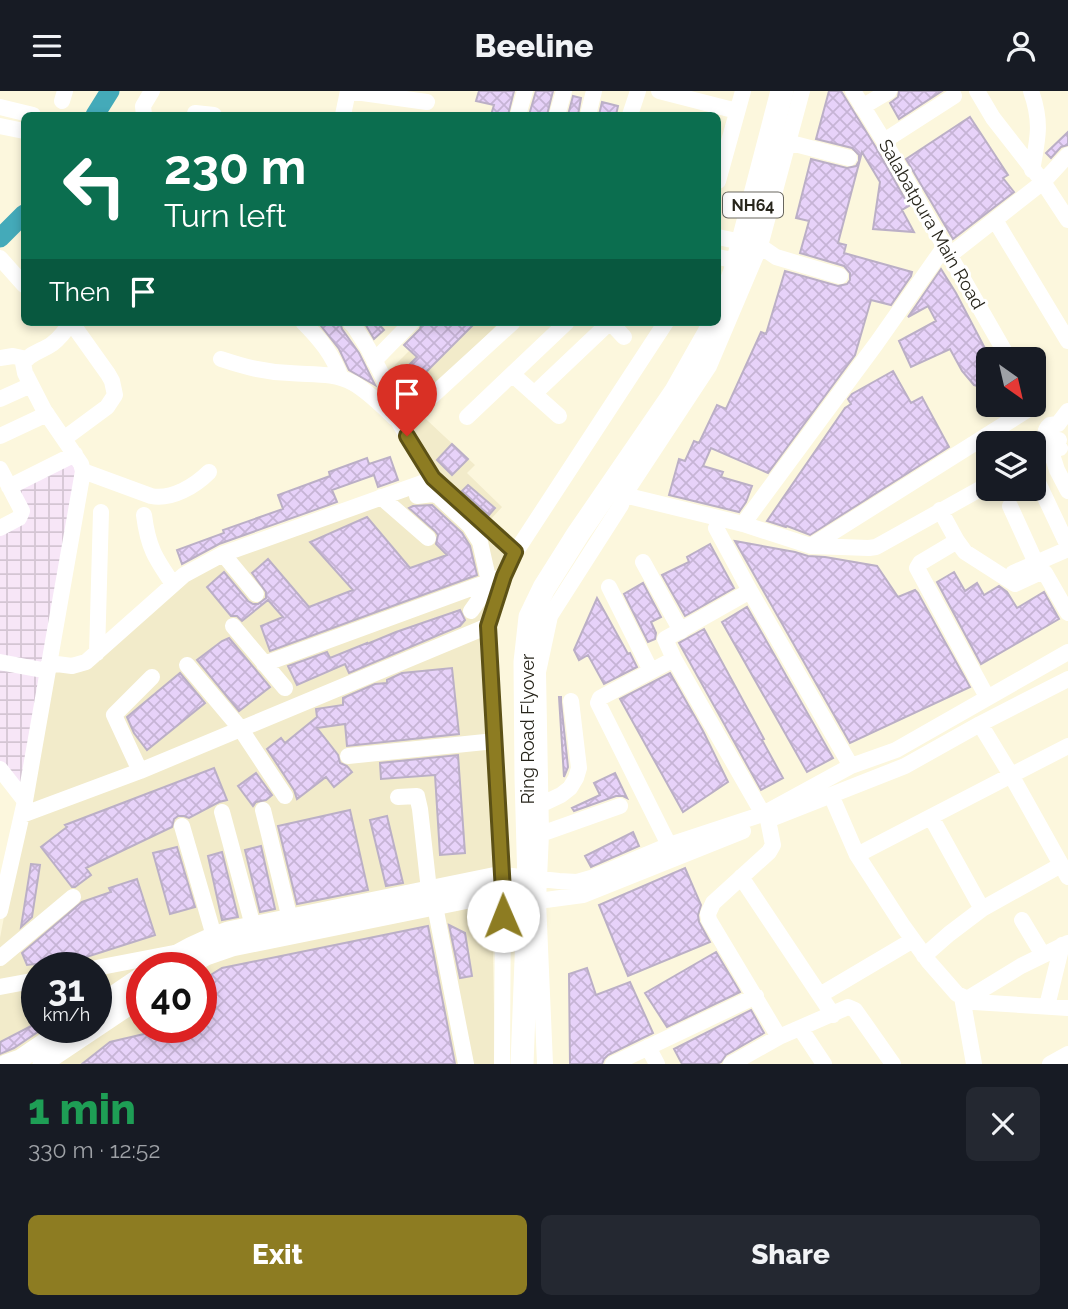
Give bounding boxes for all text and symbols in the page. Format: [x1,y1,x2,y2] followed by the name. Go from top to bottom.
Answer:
[28,27,66,65] icon: menu
[475,27,593,64] text: Beeline
[1002,27,1040,65] icon: person
[875,135,989,313] street label: Salabatpura Main Road
[164,138,306,195] text: 230 m
[49,140,140,231] icon: left
[723,193,783,217] road number: NH64
[164,197,286,234] text: Turn left
[124,273,162,311] icon: arrive
[49,277,110,307] text: Then
[976,347,1046,417] north arrow
[976,347,1046,501] map controls
[377,364,437,436] pin
[388,375,426,413] icon: arrive
[976,431,1046,501] button: layers
[517,653,538,804] street label: Ring Road Flyover
[466,879,540,953] position arrow
[126,952,217,1043] speed limit sign: 40
[48,968,85,1009] text: 31
[43,1004,90,1025] text: km/h
[28,1085,136,1134] text: 1 min
[966,1087,1040,1161] button: close
[28,1136,160,1163] text: 330 m · 12:52
[28,1215,527,1295] button: Exit
[541,1215,1040,1295] button: Share

